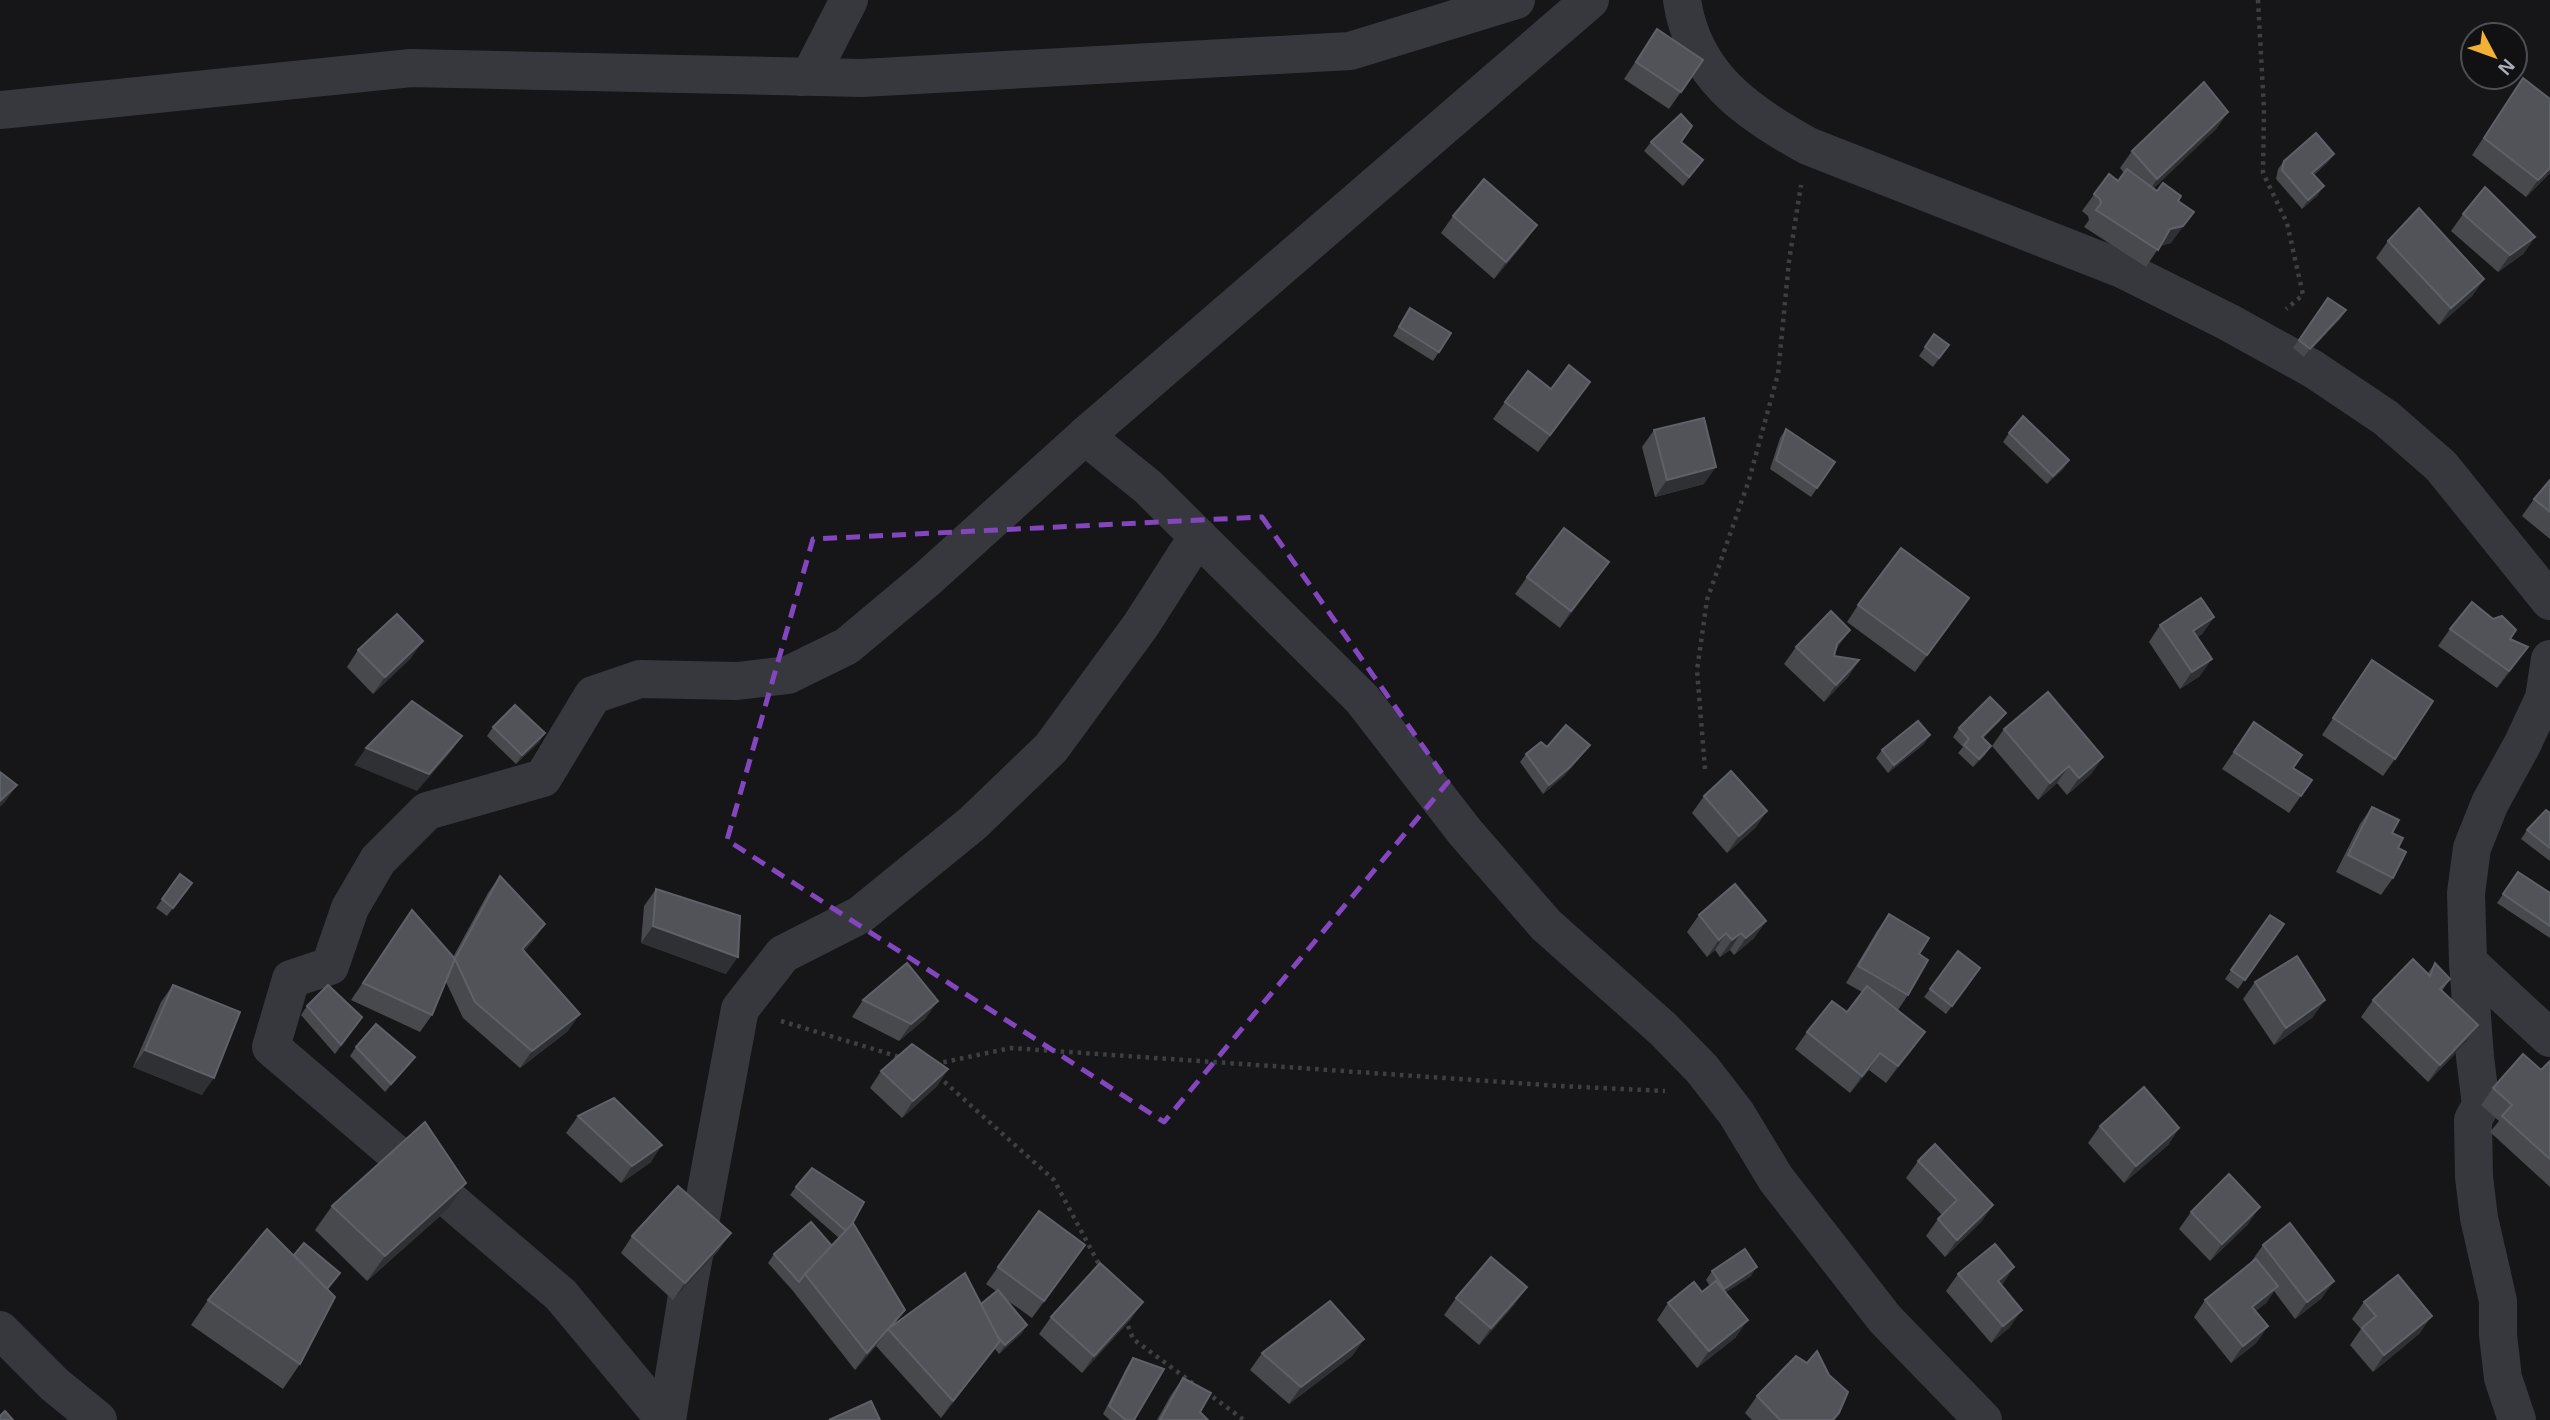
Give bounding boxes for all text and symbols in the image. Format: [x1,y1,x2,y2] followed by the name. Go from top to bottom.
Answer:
[2459,21,2529,91] north arrow
[2494,55,2519,79] text: N

